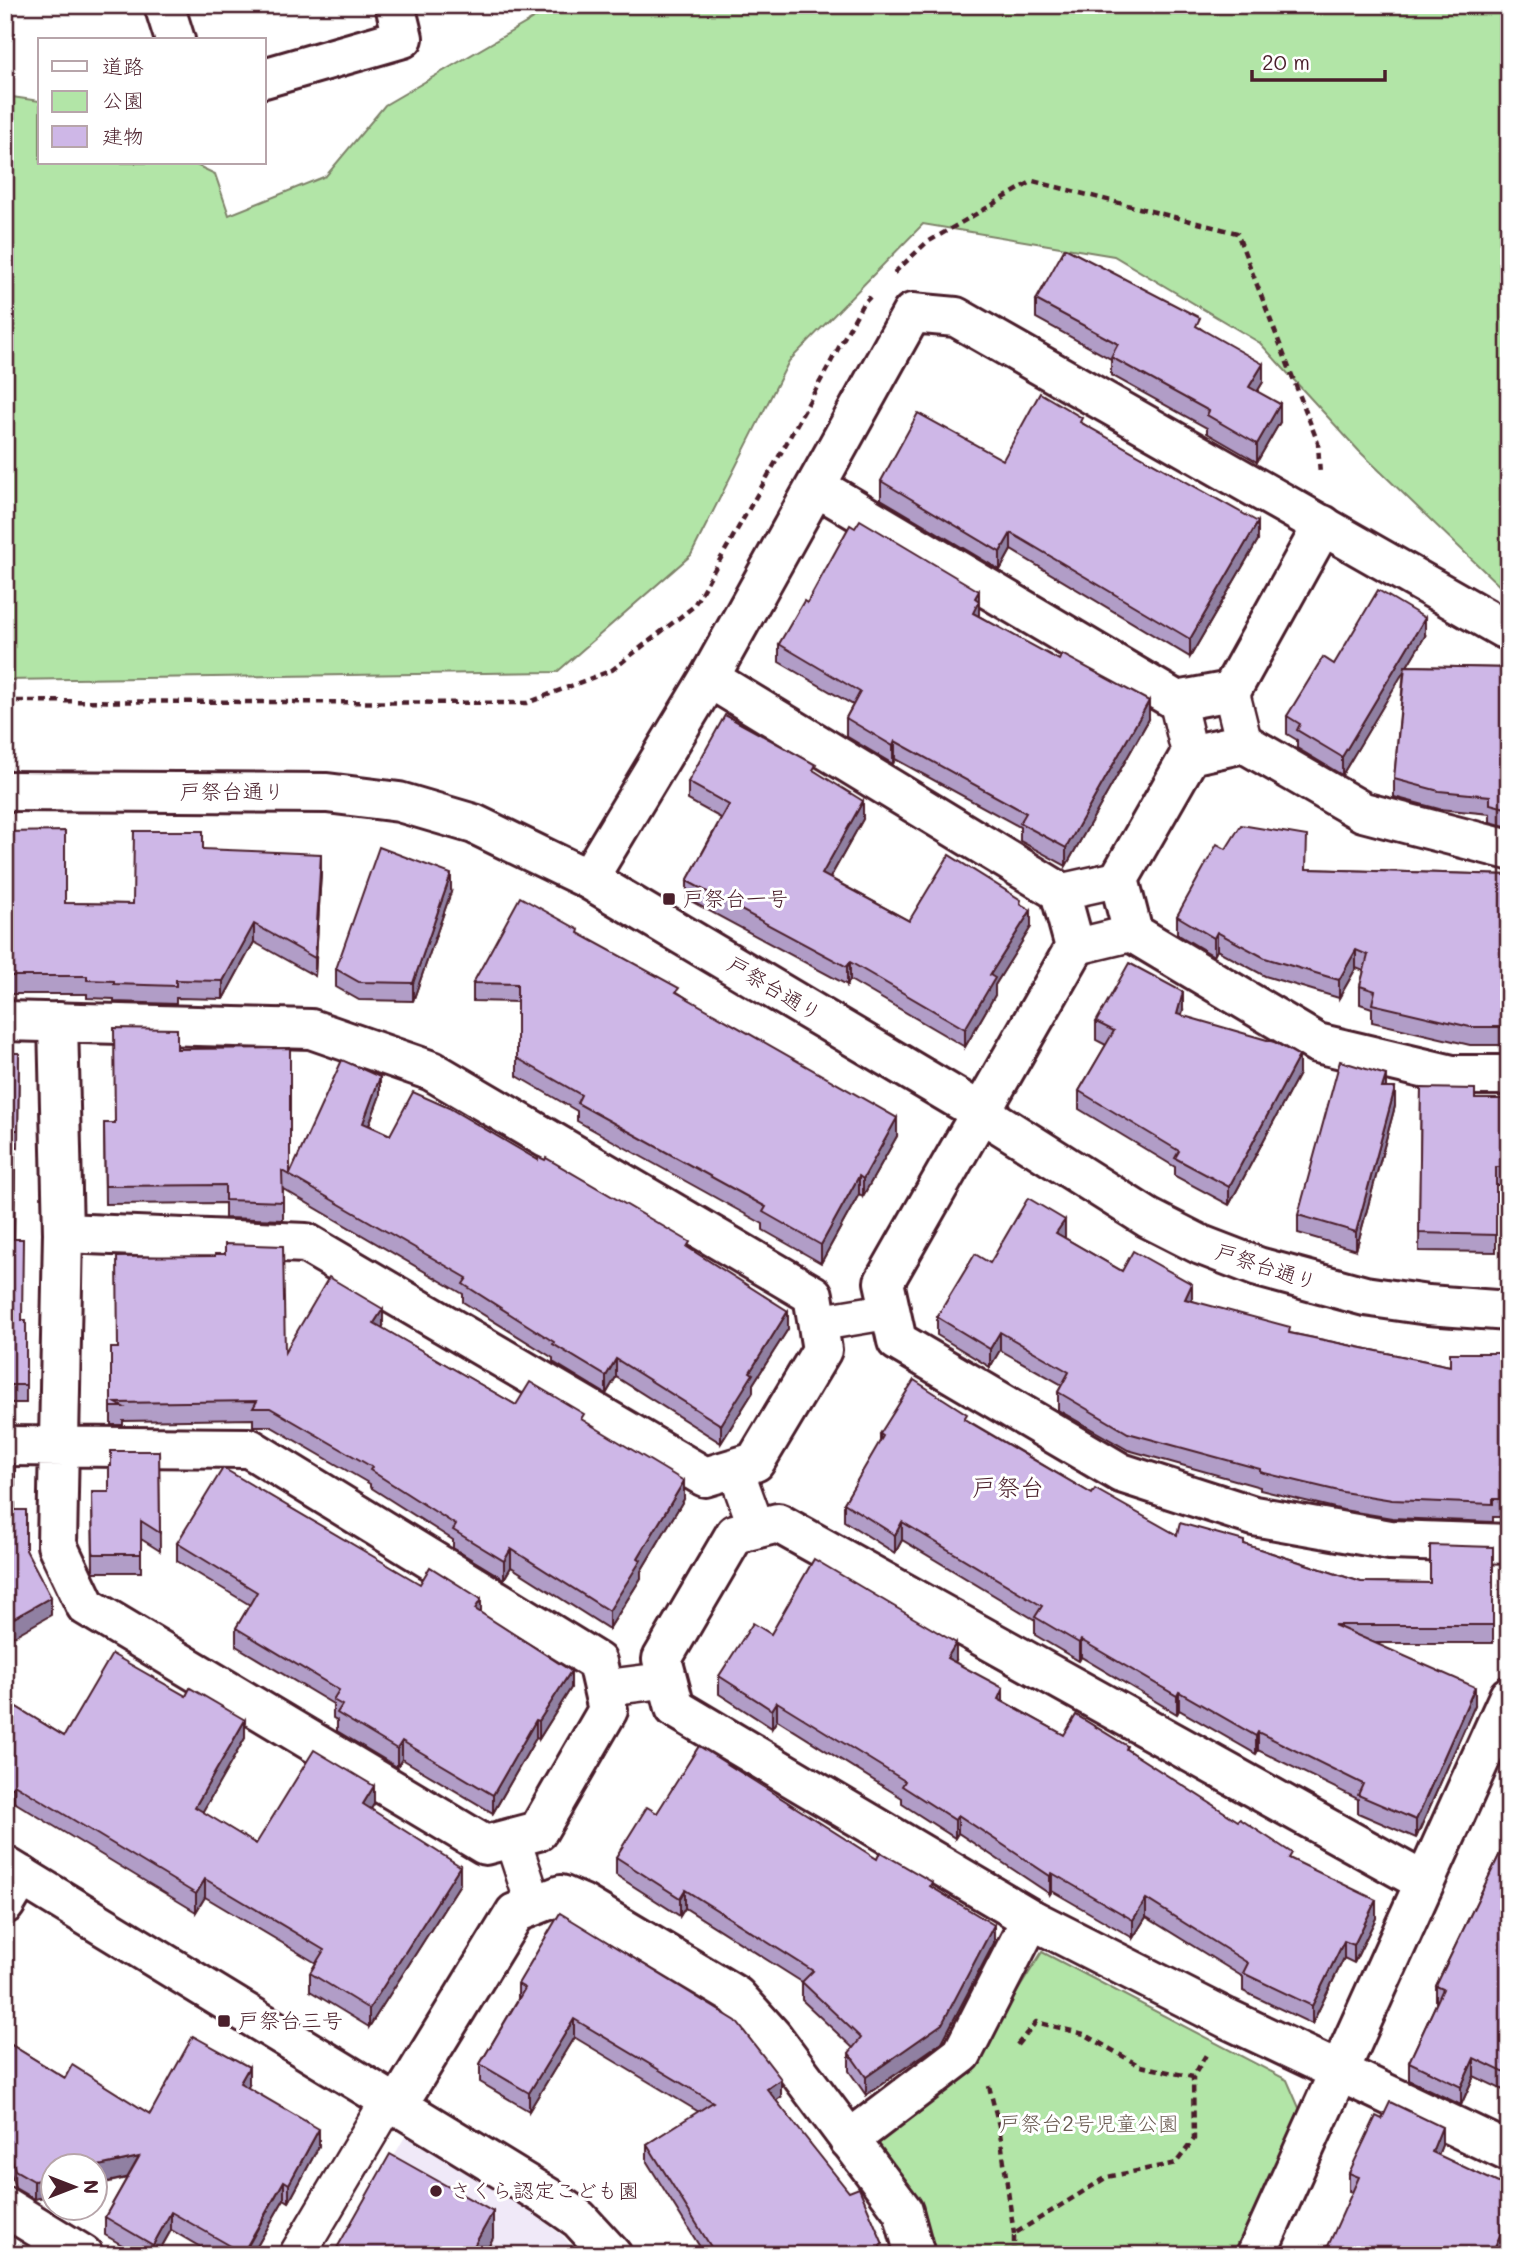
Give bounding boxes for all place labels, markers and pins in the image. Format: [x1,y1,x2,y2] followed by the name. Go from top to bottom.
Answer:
[683,884,788,911] place label: 戸祭台一号
[661,891,677,907] marker: 戸祭台一号
[238,2006,343,2033] place label: 戸祭台三号
[216,2013,232,2029] marker: 戸祭台三号
[450,2176,639,2203] place label: さくら認定こども園
[428,2183,444,2199] marker: さくら認定こども園

